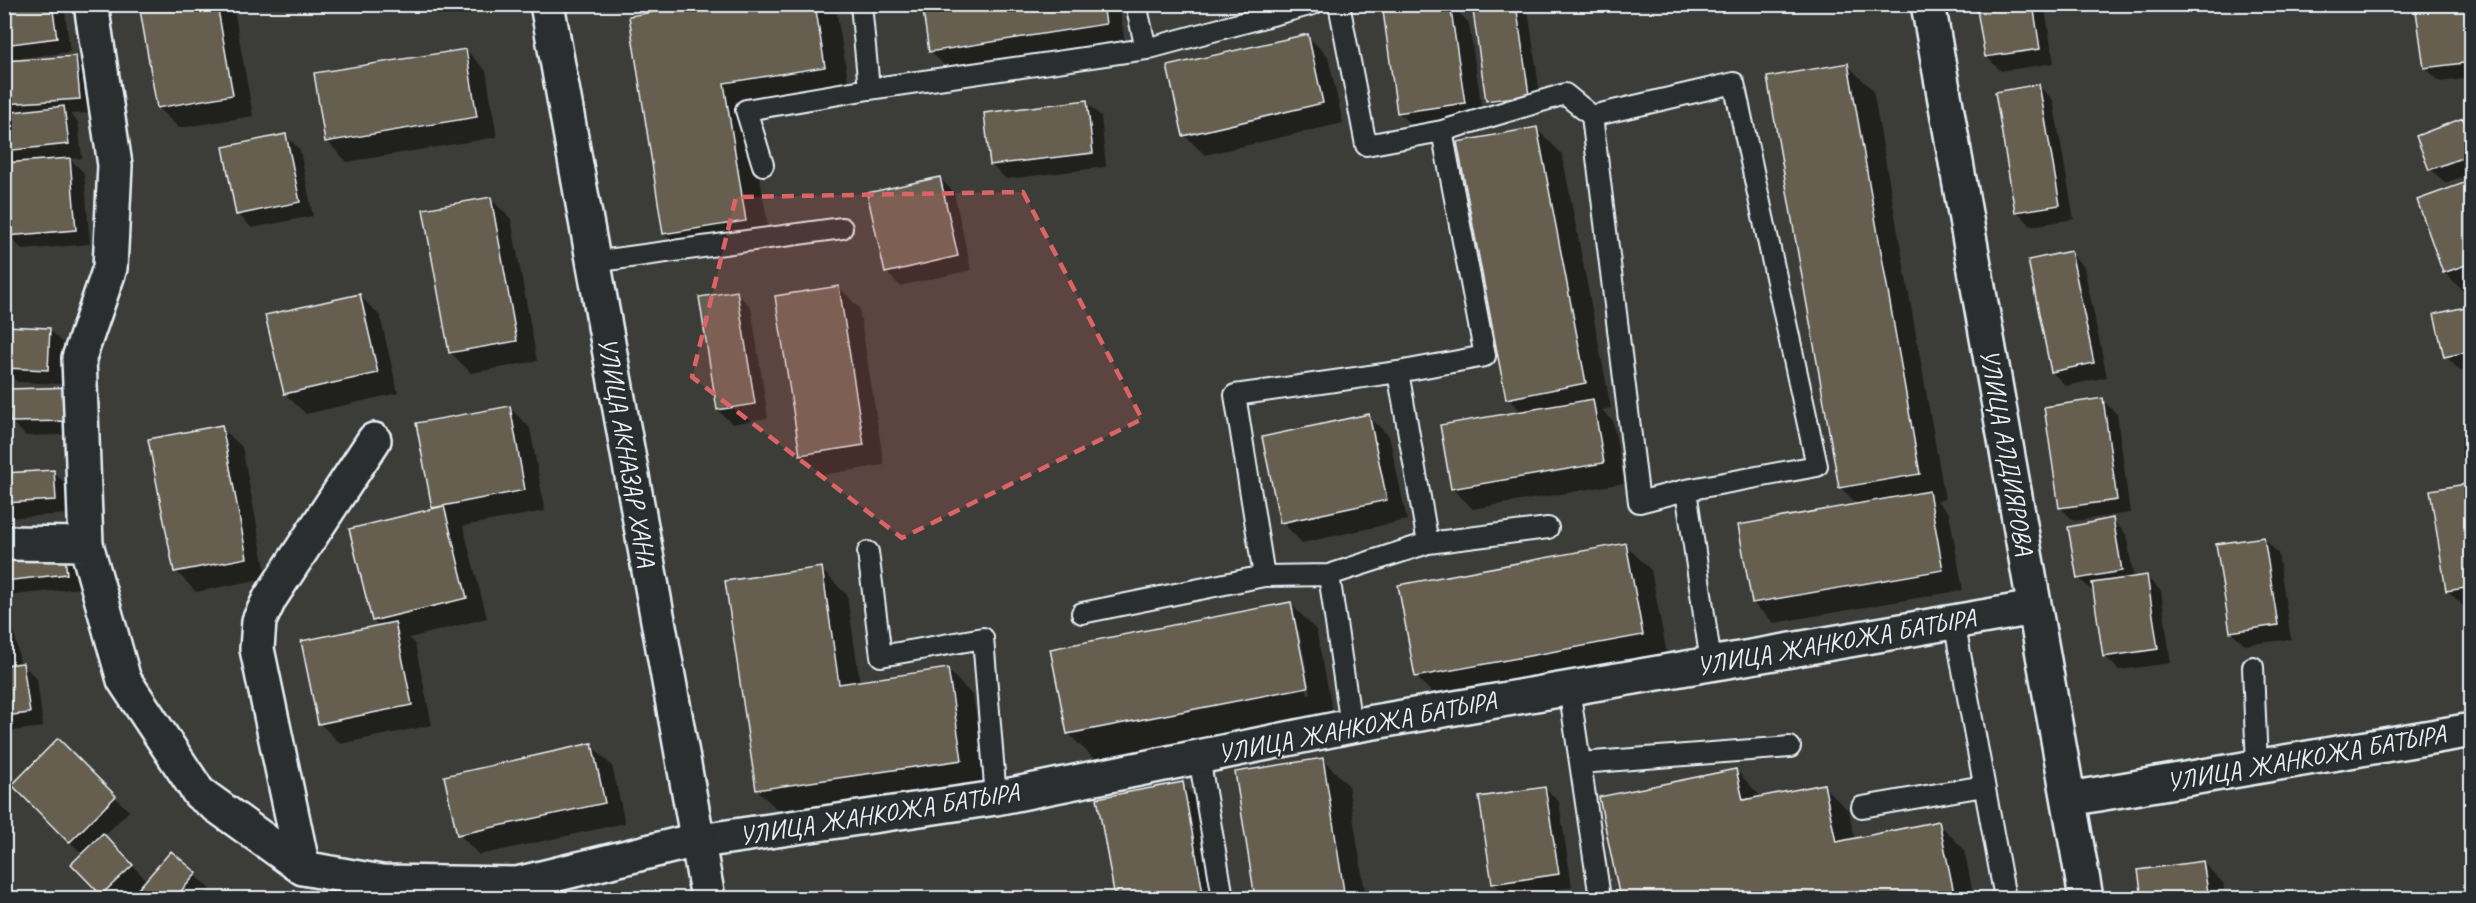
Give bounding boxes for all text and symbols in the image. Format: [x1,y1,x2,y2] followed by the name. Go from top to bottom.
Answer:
[591,335,664,570] street label: УЛИЦА АКНАЗАР ХАНА
[1973,346,2042,559] street label: УЛИЦА АЛДИЯРОВА
[1694,601,1980,683] street label: УЛИЦА ЖАНКОЖА БАТЫРА
[1215,683,1501,770] street label: УЛИЦА ЖАНКОЖА БАТЫРА
[2164,717,2450,799] street label: УЛИЦА ЖАНКОЖА БАТЫРА
[737,775,1023,852] street label: УЛИЦА ЖАНКОЖА БАТЫРА

